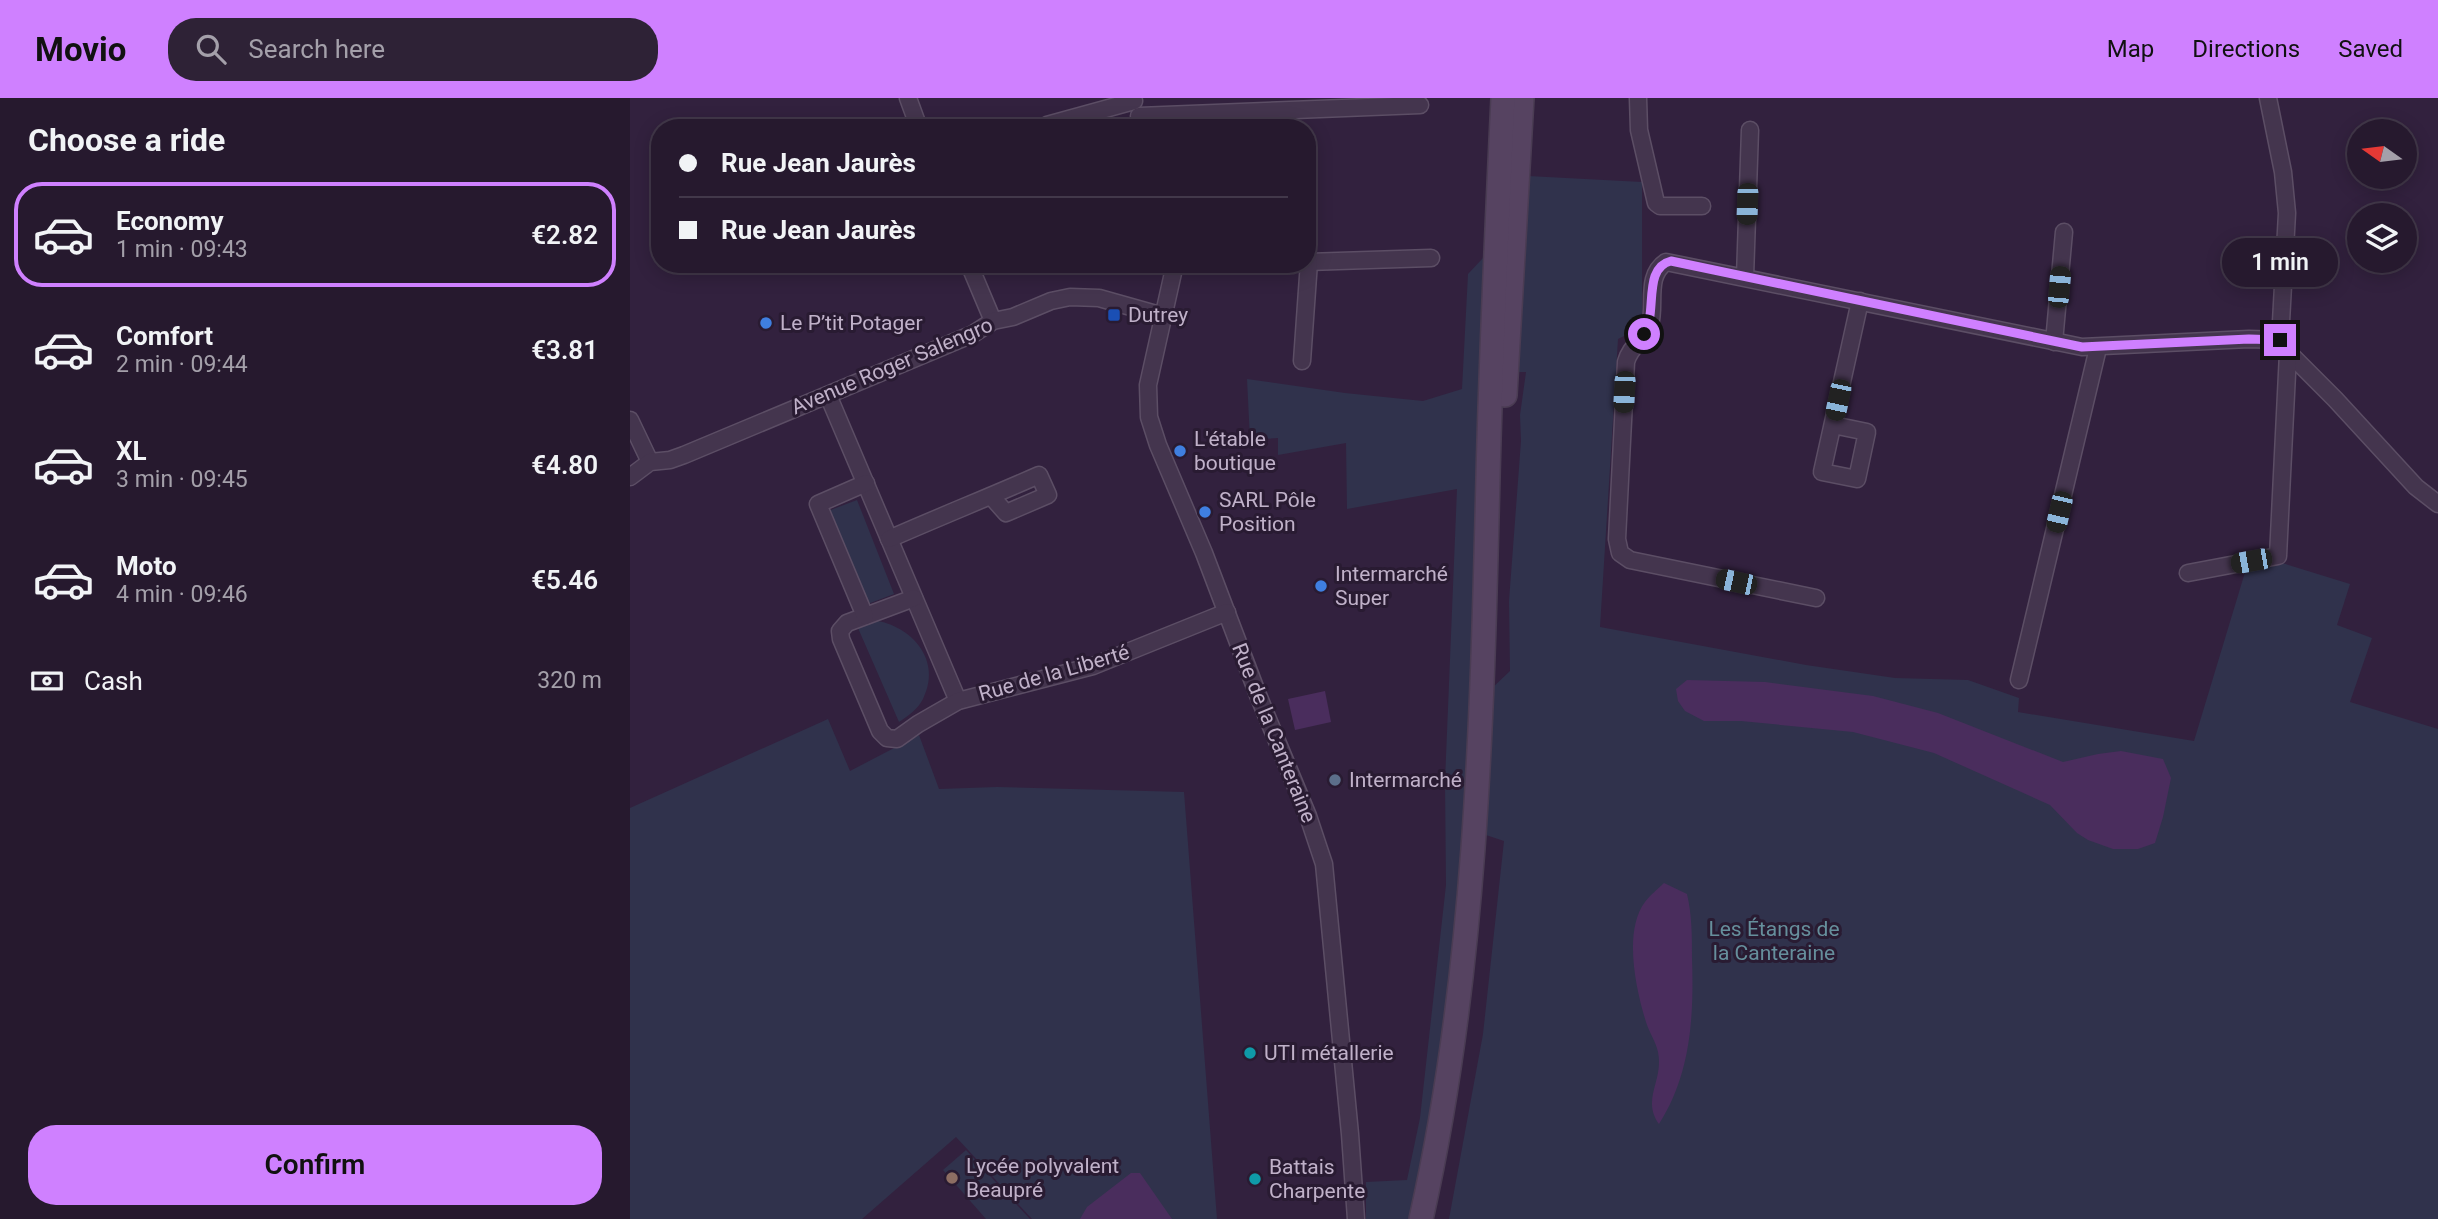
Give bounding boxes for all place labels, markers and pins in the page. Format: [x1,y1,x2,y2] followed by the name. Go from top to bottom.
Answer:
[1128,303,1188,327] place label: Dutrey
[1106,307,1122,323] marker: Dutrey
[780,311,923,335] place label: Le P’tit Potager
[758,315,774,331] marker: Le P’tit Potager
[1194,427,1276,475] place label: L'étable boutique
[1172,443,1188,459] marker: L'étable boutique
[1219,488,1316,536] place label: SARL Pôle Position
[1197,504,1213,520] marker: SARL Pôle Position
[1335,562,1448,610] place label: Intermarché Super
[1313,578,1329,594] marker: Intermarché Super
[1349,768,1462,792] place label: Intermarché
[1327,772,1343,788] marker: Intermarché
[1264,1041,1394,1065] place label: UTI métallerie
[1242,1045,1258,1061] marker: UTI métallerie
[966,1154,1119,1202] place label: Lycée polyvalent Beaupré
[1269,1155,1365,1203] place label: Battais Charpente
[944,1170,960,1186] marker: Lycée polyvalent Beaupré
[1247,1171,1263,1187] marker: Battais Charpente

